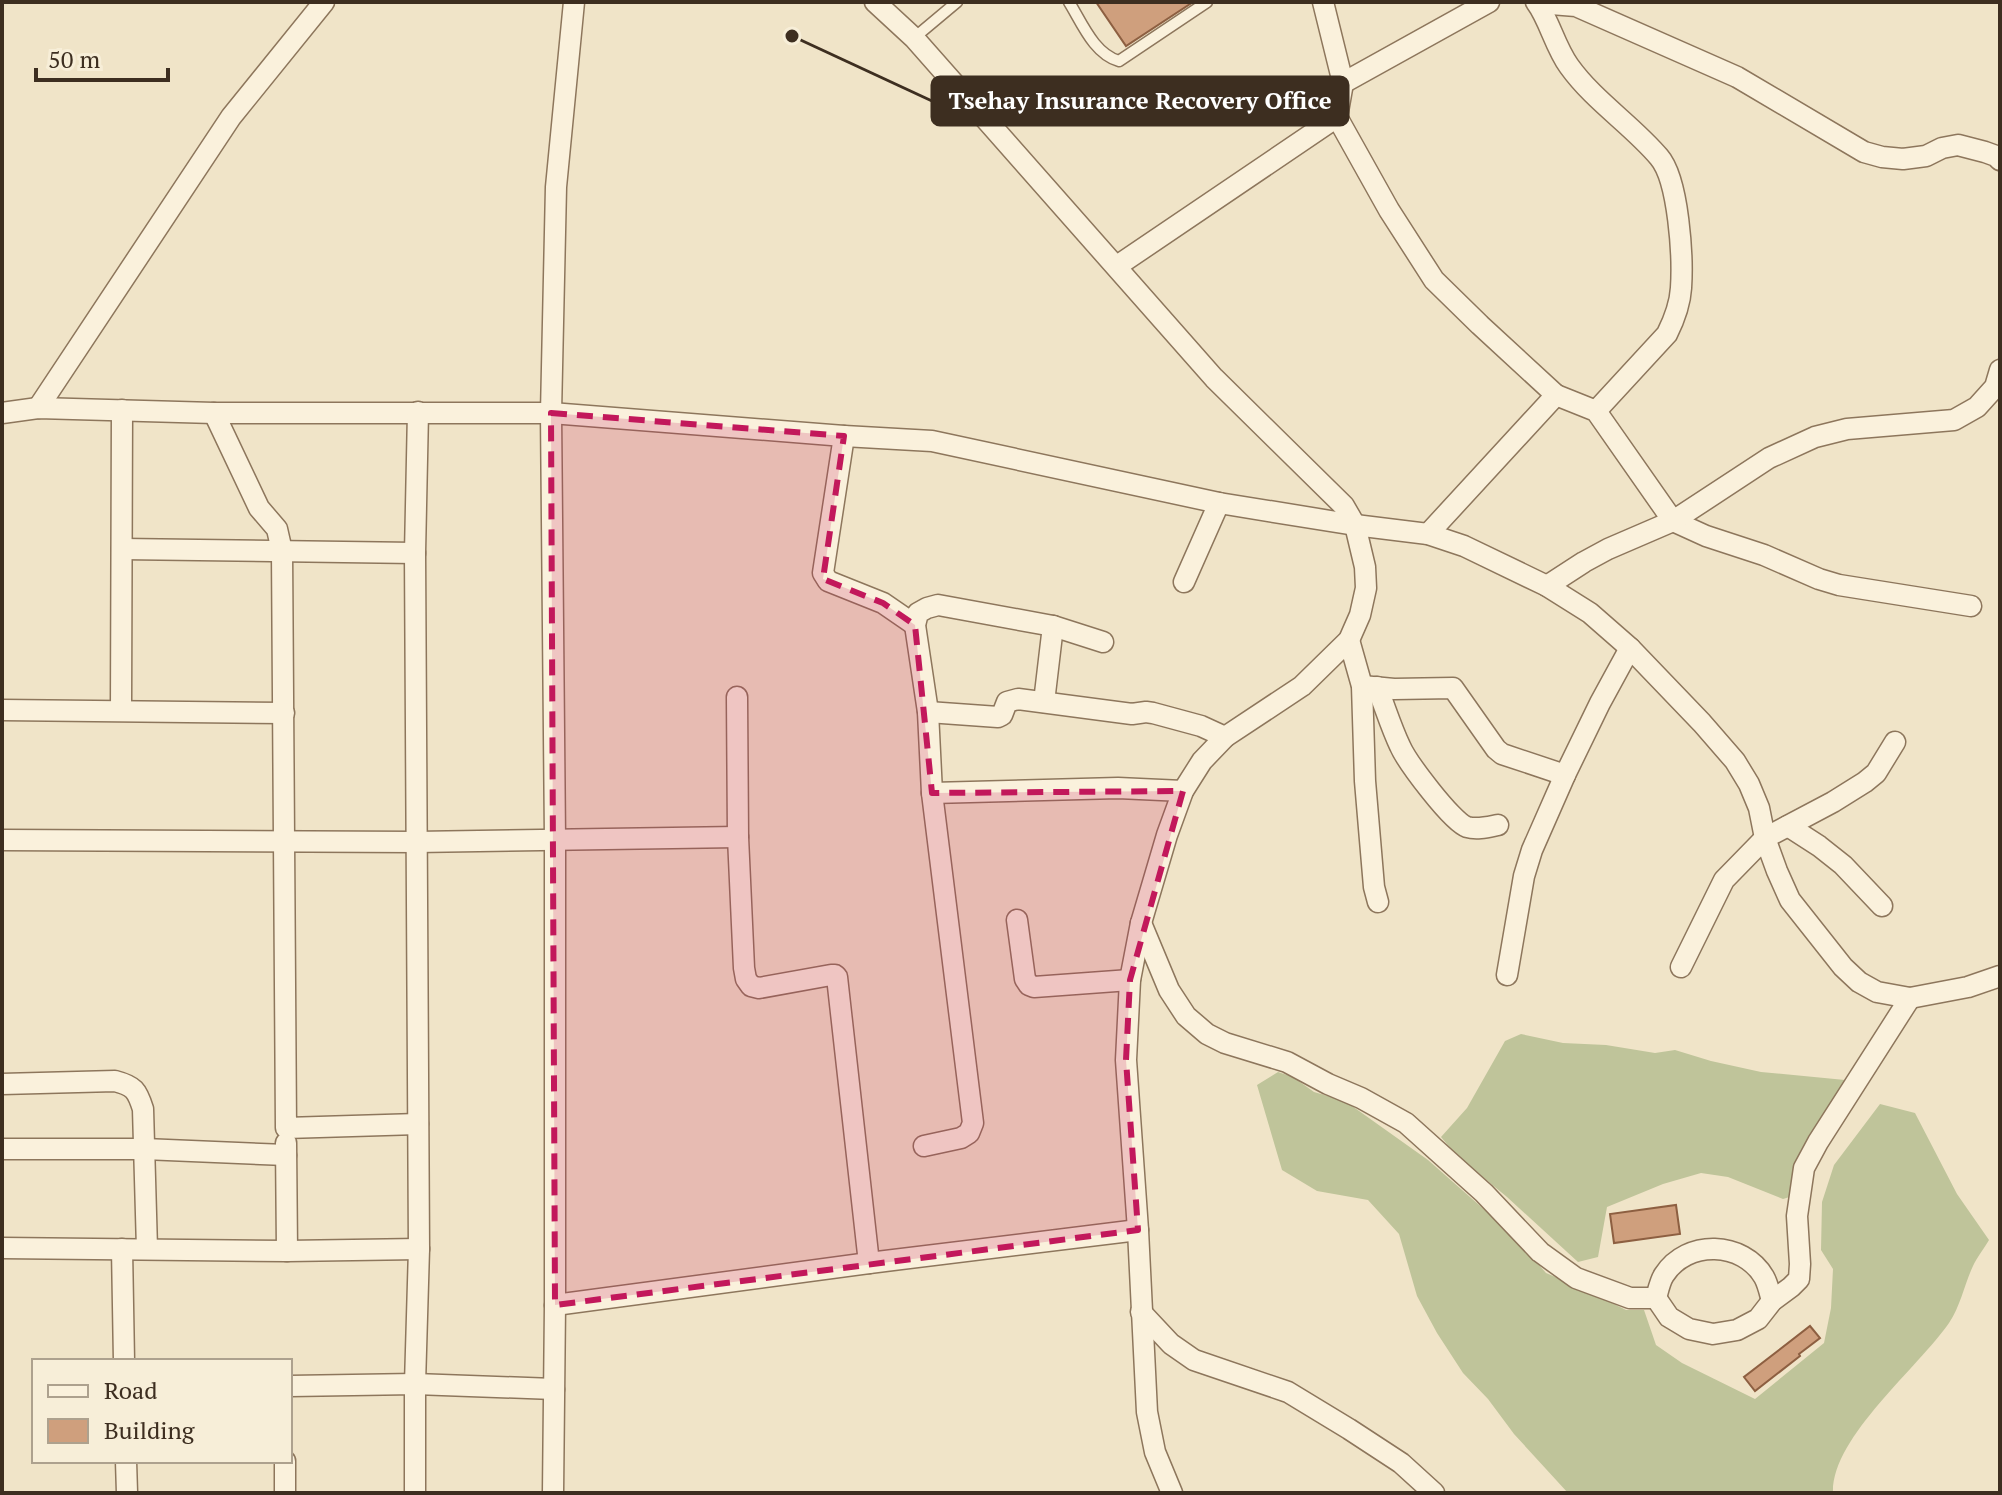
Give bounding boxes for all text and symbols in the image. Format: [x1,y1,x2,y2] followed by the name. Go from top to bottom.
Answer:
[36,32,168,82] scale bar
[48,43,100,75] text: 50 m
[932,77,1348,125] callout: Tsehay Insurance Recovery Office
[948,84,1332,116] text: Tsehay Insurance Recovery Office
[32,1359,292,1463] legend
[104,1374,158,1406] text: Road
[104,1414,195,1446] text: Building

